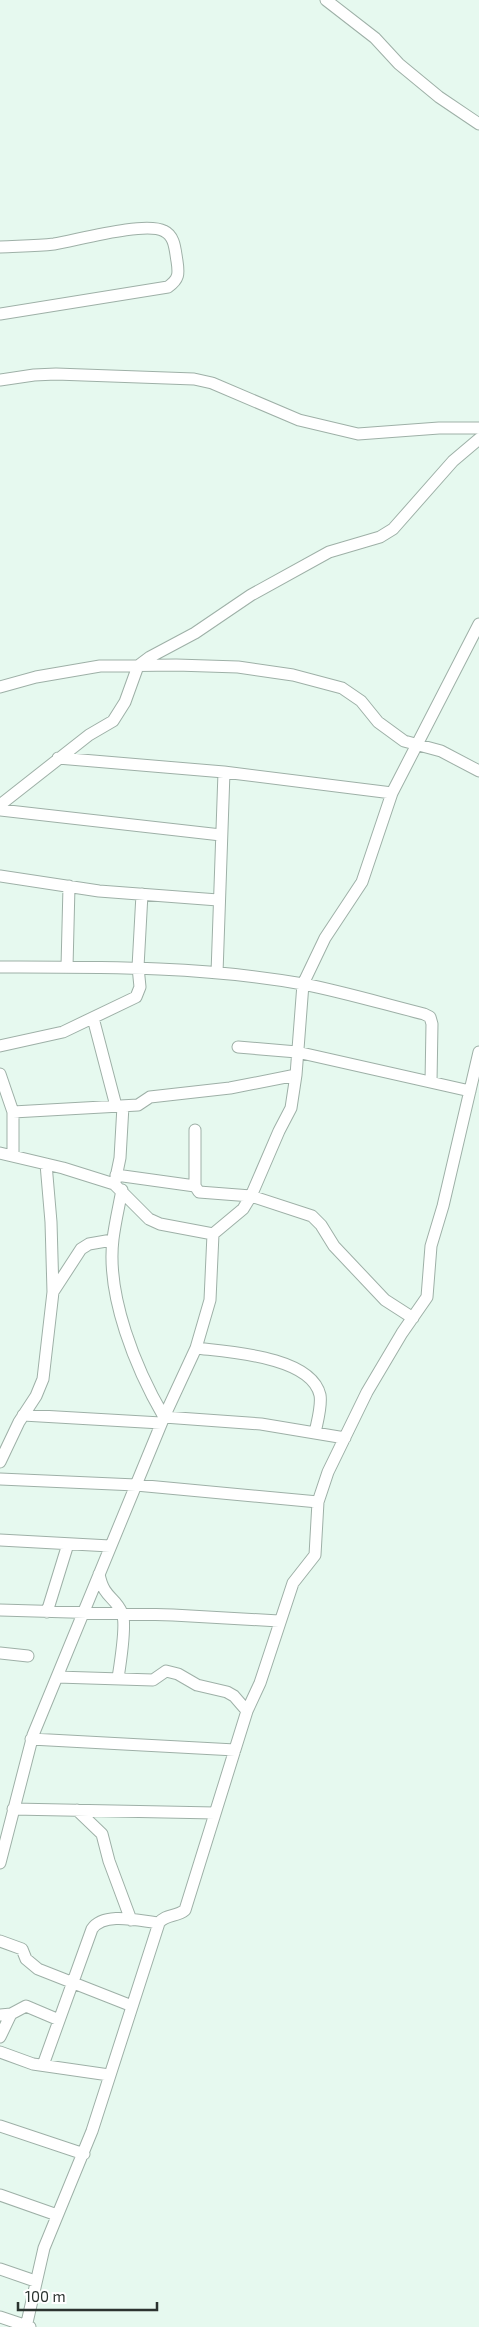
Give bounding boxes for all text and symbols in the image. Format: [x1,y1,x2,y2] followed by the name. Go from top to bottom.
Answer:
[18,2280,156,2312] scale bar
[25,2287,66,2305] text: 100 m

